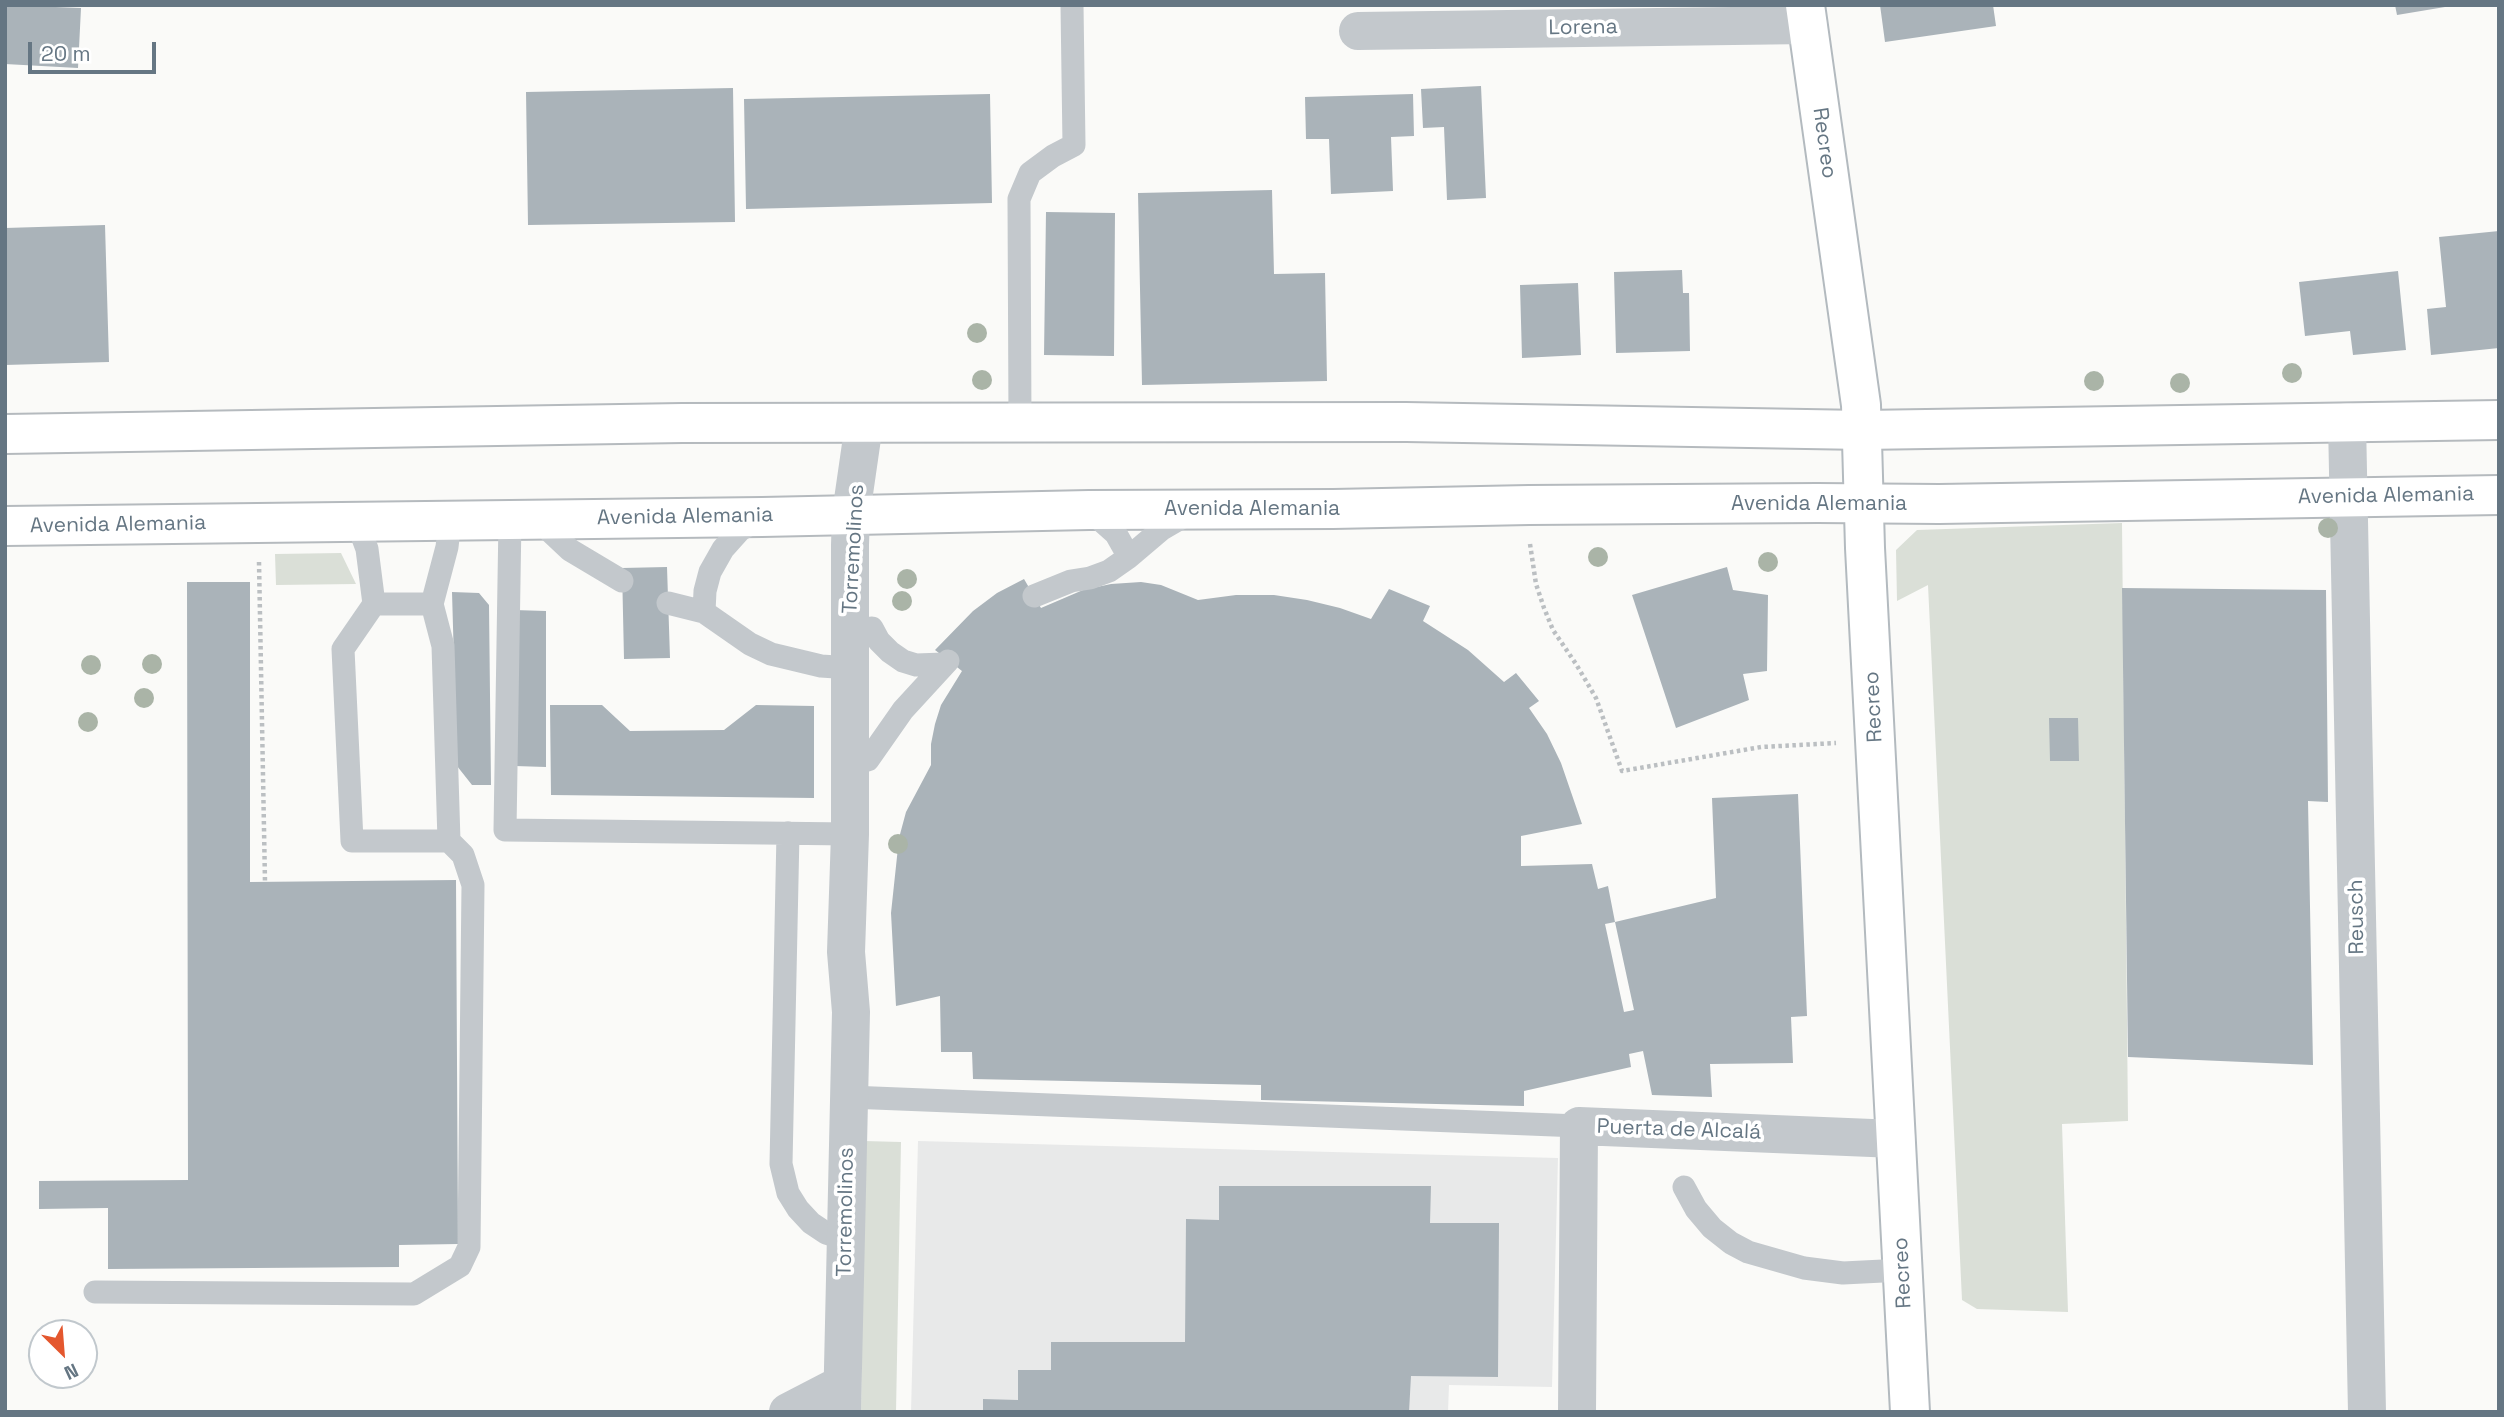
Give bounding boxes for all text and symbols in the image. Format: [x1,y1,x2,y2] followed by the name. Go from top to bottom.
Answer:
[1548,15,1618,41] street label: Lorena
[32,28,159,72] scale bar
[41,40,91,67] text: 20 m
[1807,106,1841,180] street label: Recreo
[2298,482,2474,510] street label: Avenida Alemania
[838,484,870,614] street label: Torremolinos
[1731,491,1907,517] street label: Avenida Alemania
[1164,496,1340,522] street label: Avenida Alemania
[597,503,773,531] street label: Avenida Alemania
[30,511,206,539] street label: Avenida Alemania
[1860,671,1888,743] street label: Recreo
[2344,879,2370,955] street label: Reusch
[1596,1115,1762,1145] street label: Puerta de Alcalá
[832,1147,860,1277] street label: Torremolinos
[1889,1237,1917,1309] street label: Recreo
[28,1319,98,1389] north arrow
[60,1358,82,1386] text: N

